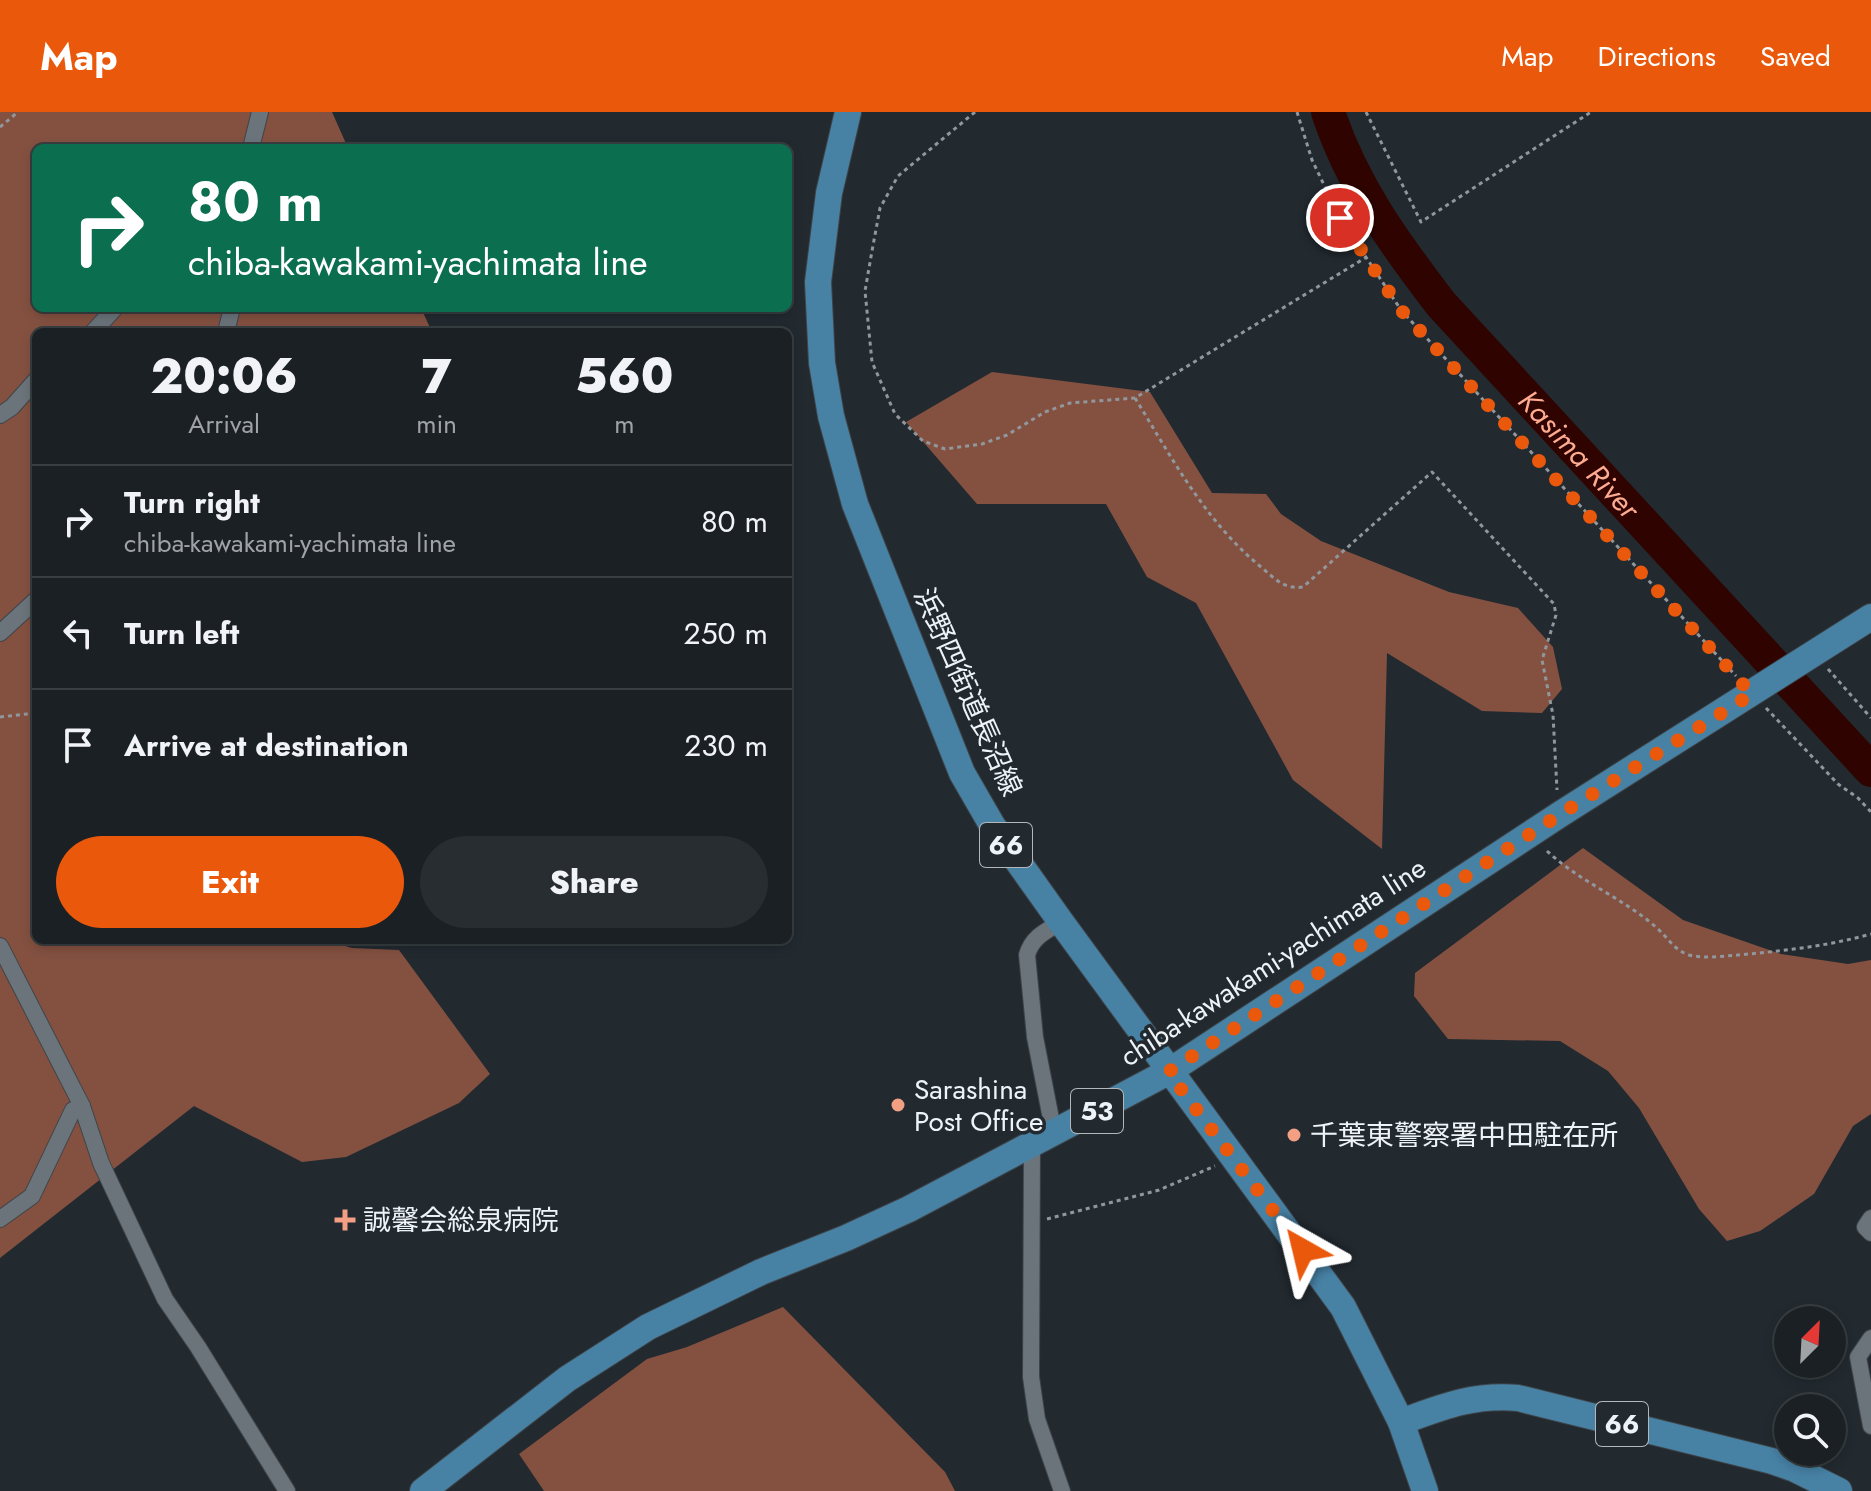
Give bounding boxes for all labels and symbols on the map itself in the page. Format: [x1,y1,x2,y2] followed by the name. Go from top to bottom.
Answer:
[1306,184,1374,252] pin
[1509,380,1651,530] water label: Kasima River
[904,581,1032,803] street label: 浜野四街道長沼線
[980,823,1032,867] road number: 66
[1112,847,1434,1077] street label: chiba-kawakami-yachimata line
[914,1069,1043,1142] place label: Sarashina Post Office
[1071,1089,1123,1133] road number: 53
[889,1096,907,1114] marker: Sarashina Post Office
[1310,1115,1618,1156] place label: 千葉東警察署中田駐在所
[1285,1126,1303,1144] marker: 千葉東警察署中田駐在所
[363,1200,559,1241] place label: 誠馨会総泉病院
[1261,1208,1345,1292] position arrow
[334,1209,356,1231] marker: 誠馨会総泉病院
[1774,1306,1846,1378] north arrow
[1596,1402,1648,1446] road number: 66

